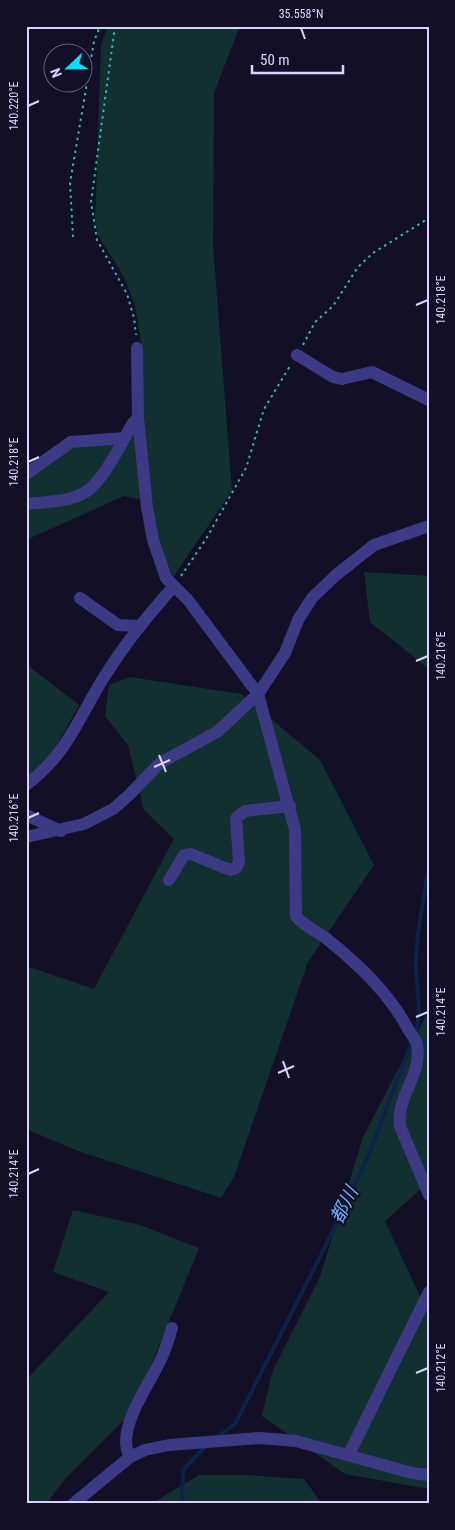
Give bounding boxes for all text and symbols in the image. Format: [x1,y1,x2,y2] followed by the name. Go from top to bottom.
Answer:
[279,7,323,21] text: 35.558°N
[42,42,92,92] north arrow
[252,42,344,74] scale bar
[260,51,290,69] text: 50 m
[47,66,65,80] text: N
[7,81,21,131] text: 140.220°E
[434,275,448,325] text: 140.218°E
[7,437,21,487] text: 140.218°E
[434,631,448,681] text: 140.216°E
[7,793,21,843] text: 140.216°E
[434,987,448,1037] text: 140.214°E
[7,1149,21,1199] text: 140.214°E
[325,1181,364,1227] water label: 都川
[434,1343,448,1393] text: 140.212°E

